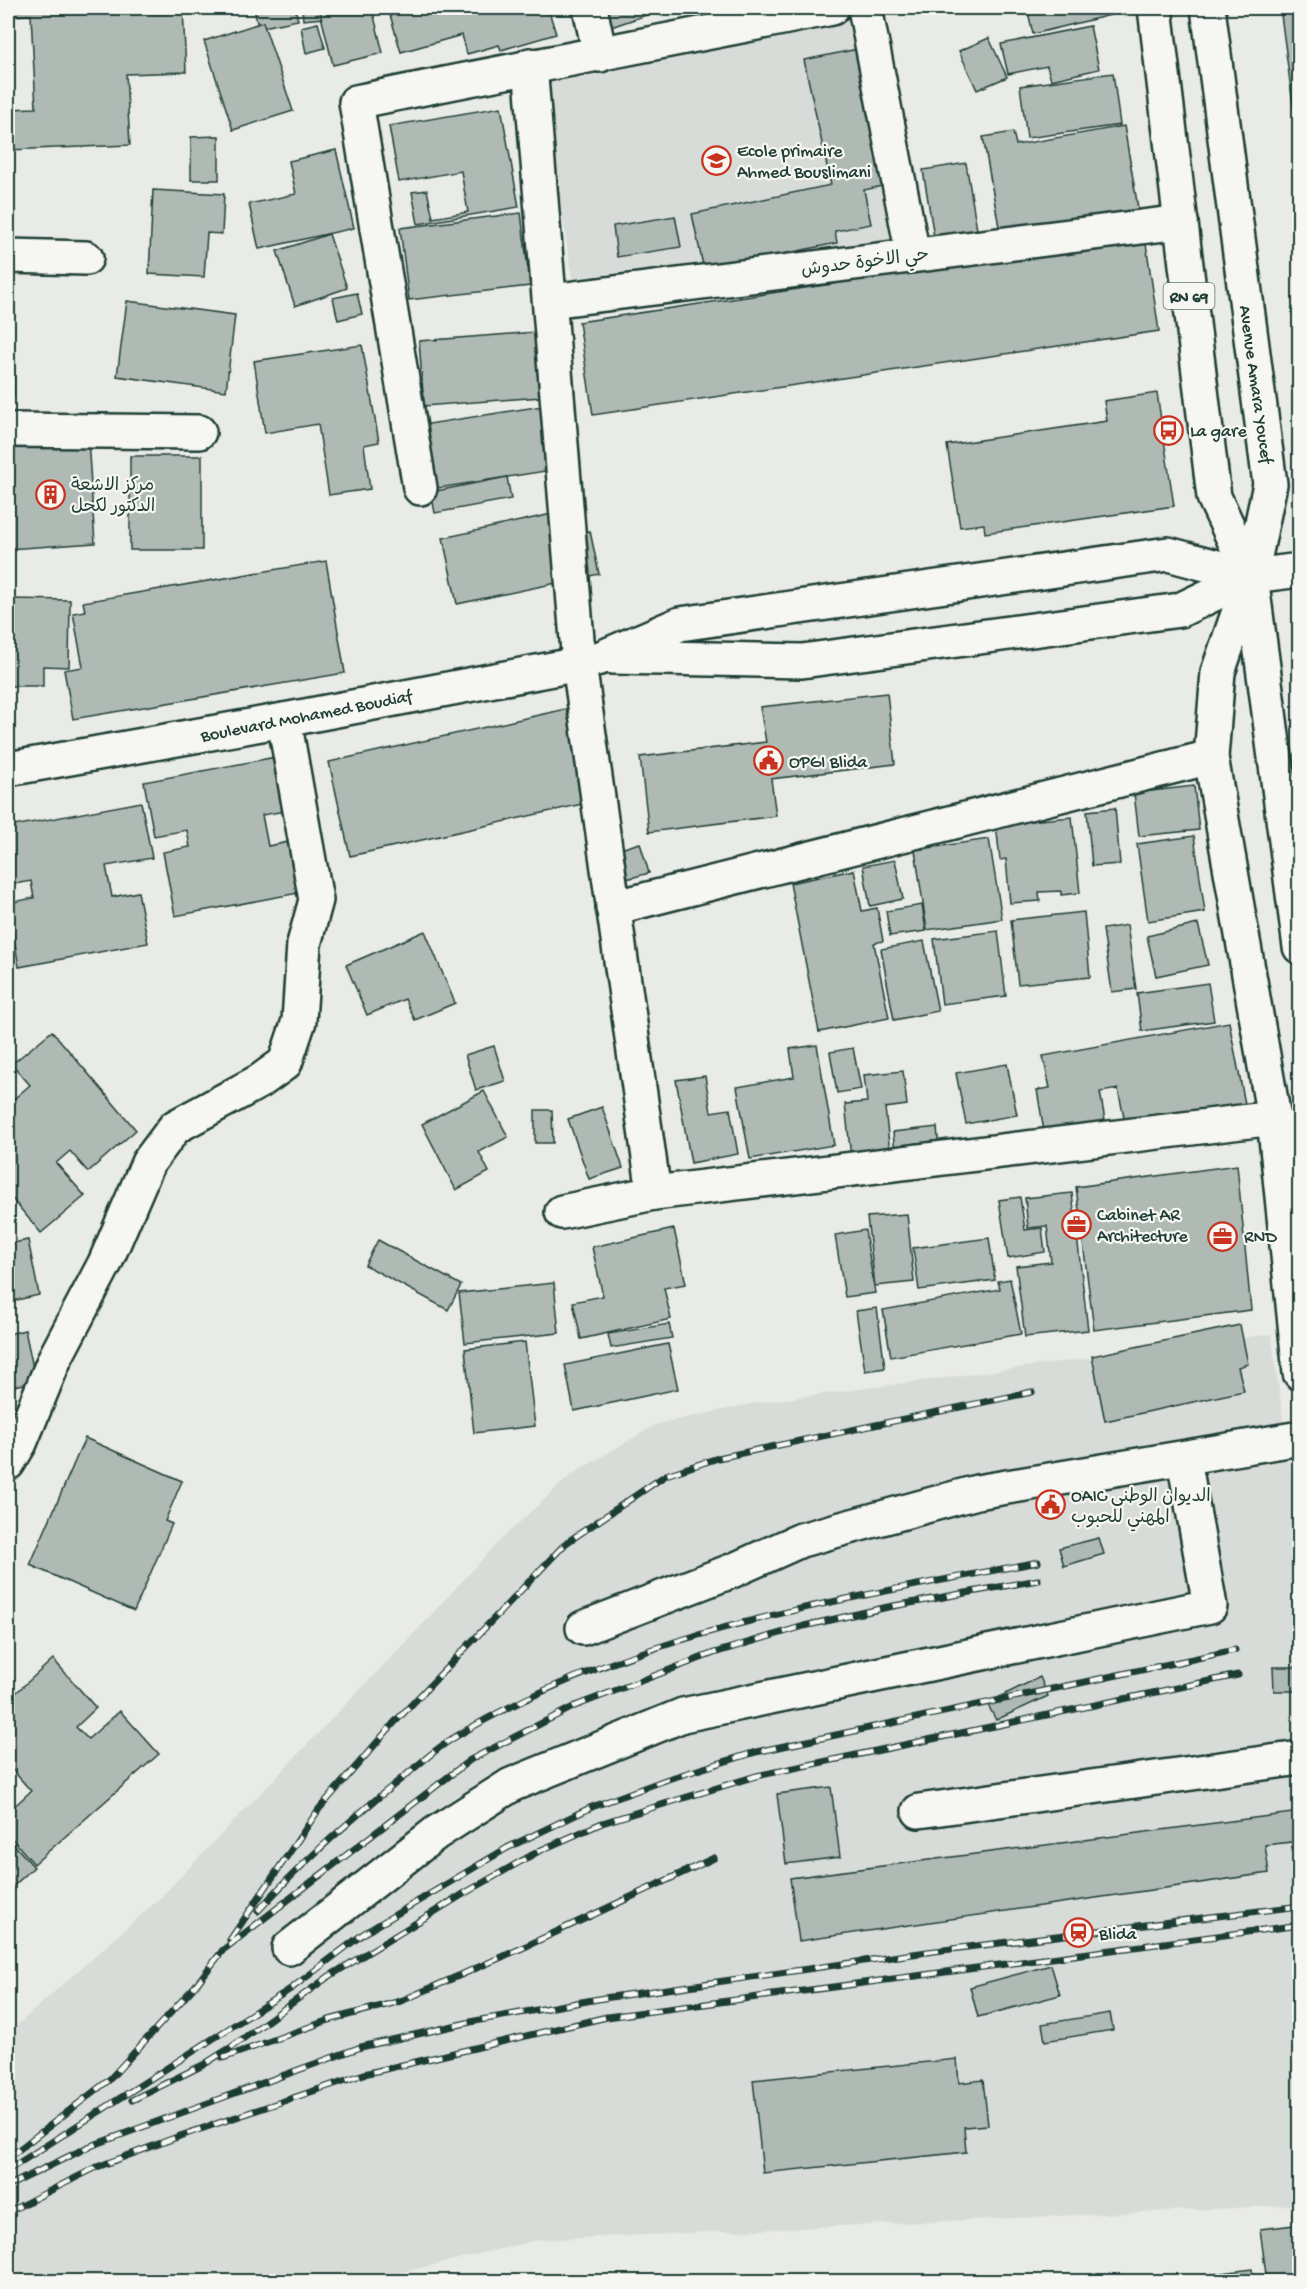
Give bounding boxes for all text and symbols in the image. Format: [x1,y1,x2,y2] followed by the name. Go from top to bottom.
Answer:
[737,142,871,184] place label: Ecole primaire Ahmed Bouslimani
[700,144,732,176] school or university icon: Ecole primaire Ahmed Bouslimani
[800,245,931,285] street label: حي الاخوة حدوش
[1164,283,1214,309] road number: RN 69
[1233,304,1276,466] street label: Avenue Amara Youcef
[1153,414,1185,446] bus stop icon: La gare
[1190,422,1247,443] place label: La gare
[71,476,155,518] place label: مركز الاشعة الدكتور لكحل
[34,478,66,510] building icon: مركز الاشعة الدكتور لكحل
[198,686,415,748] street label: Boulevard Mohamed Boudiaf
[752,745,784,777] public building icon: OPGI Blida
[789,753,868,774] place label: OPGI Blida
[1097,1206,1189,1248] place label: Cabinet AR Architecture
[1060,1208,1092,1240] office icon: Cabinet AR Architecture
[1207,1220,1239,1252] office icon: RND
[1244,1228,1277,1249] place label: RND
[1071,1487,1211,1532] place label: OAIC الديوان الوطني المهني للحبوب
[1034,1489,1066,1521] public building icon: OAIC الديوان الوطني المهني للحبوب
[1062,1917,1094,1949] station icon: Blida
[1098,1925,1138,1946] place label: Blida

